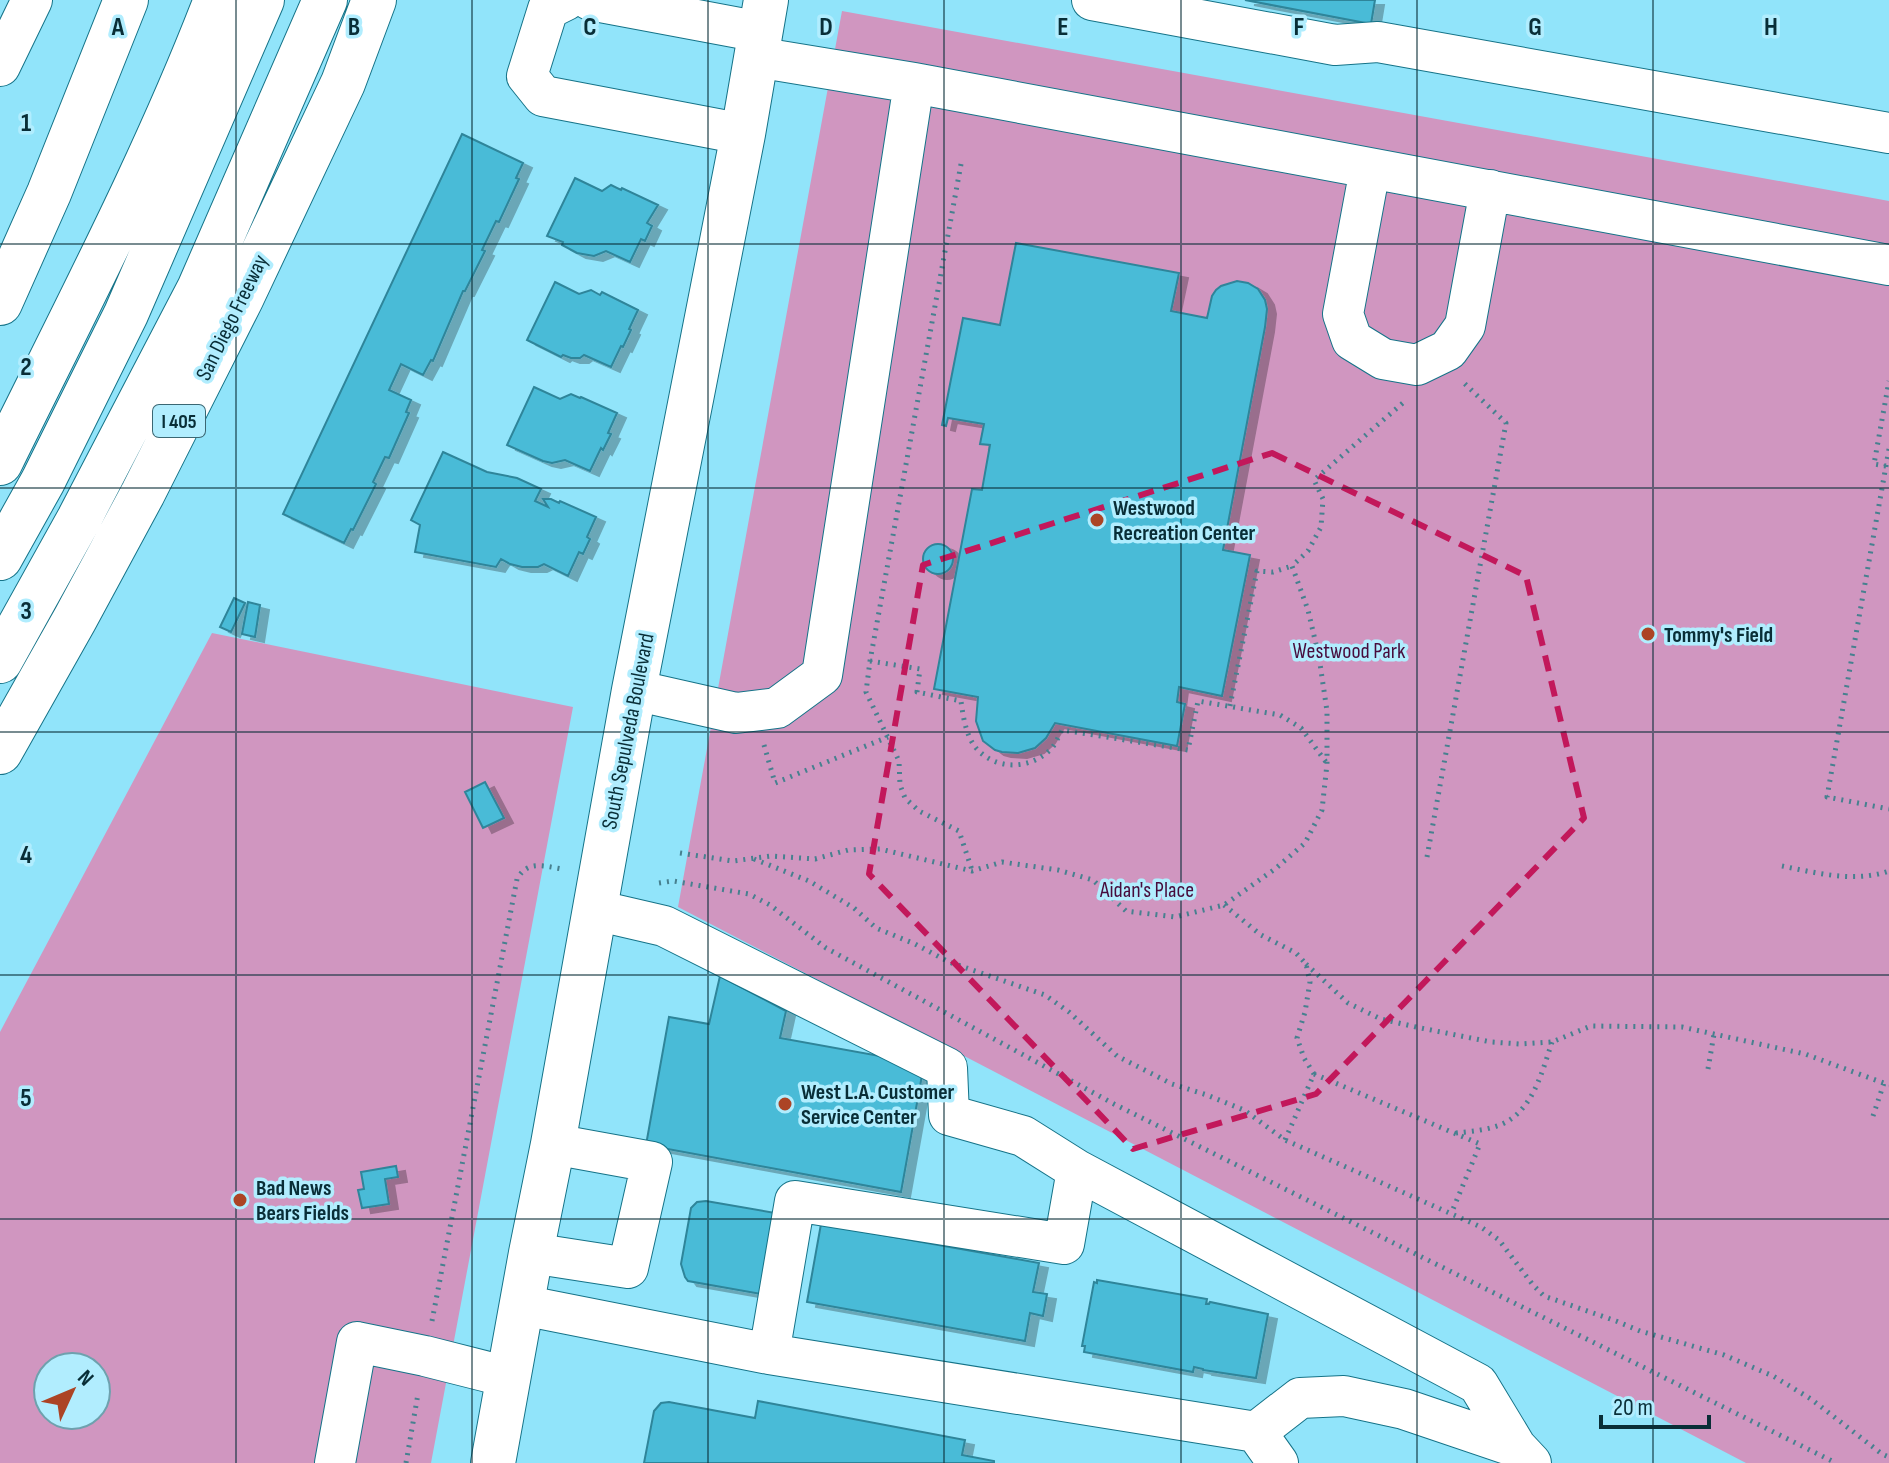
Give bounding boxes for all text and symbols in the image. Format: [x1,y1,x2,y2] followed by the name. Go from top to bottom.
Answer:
[111,12,125,43] text: A
[348,12,360,43] text: B
[583,12,597,43] text: C
[819,12,833,43] text: D
[1057,12,1069,43] text: E
[1294,12,1305,43] text: F
[1528,12,1542,43] text: G
[1764,12,1778,43] text: H
[21,108,31,139] text: 1
[190,250,275,385] street label: San Diego Freeway
[20,352,32,383] text: 2
[153,405,205,437] road number: I 405
[1113,495,1256,547] place label: Westwood Recreation Center
[1088,511,1106,529] marker: Westwood Recreation Center
[20,596,32,627] text: 3
[1664,622,1773,649] place label: Tommy's Field
[1639,625,1657,643] marker: Tommy's Field
[596,631,661,832] street label: South Sepulveda Boulevard
[1293,638,1406,665] park label: Westwood Park
[20,840,32,871] text: 4
[1099,877,1194,904] park label: Aidan's Place
[801,1079,955,1131] place label: West L.A. Customer Service Center
[20,1083,32,1114] text: 5
[776,1095,794,1113] marker: West L.A. Customer Service Center
[256,1175,349,1227] place label: Bad News Bears Fields
[231,1191,249,1209] marker: Bad News Bears Fields
[32,1351,112,1431] north arrow
[72,1365,99,1392] text: N
[1601,1379,1709,1429] scale bar
[1613,1393,1653,1422] text: 20 m

